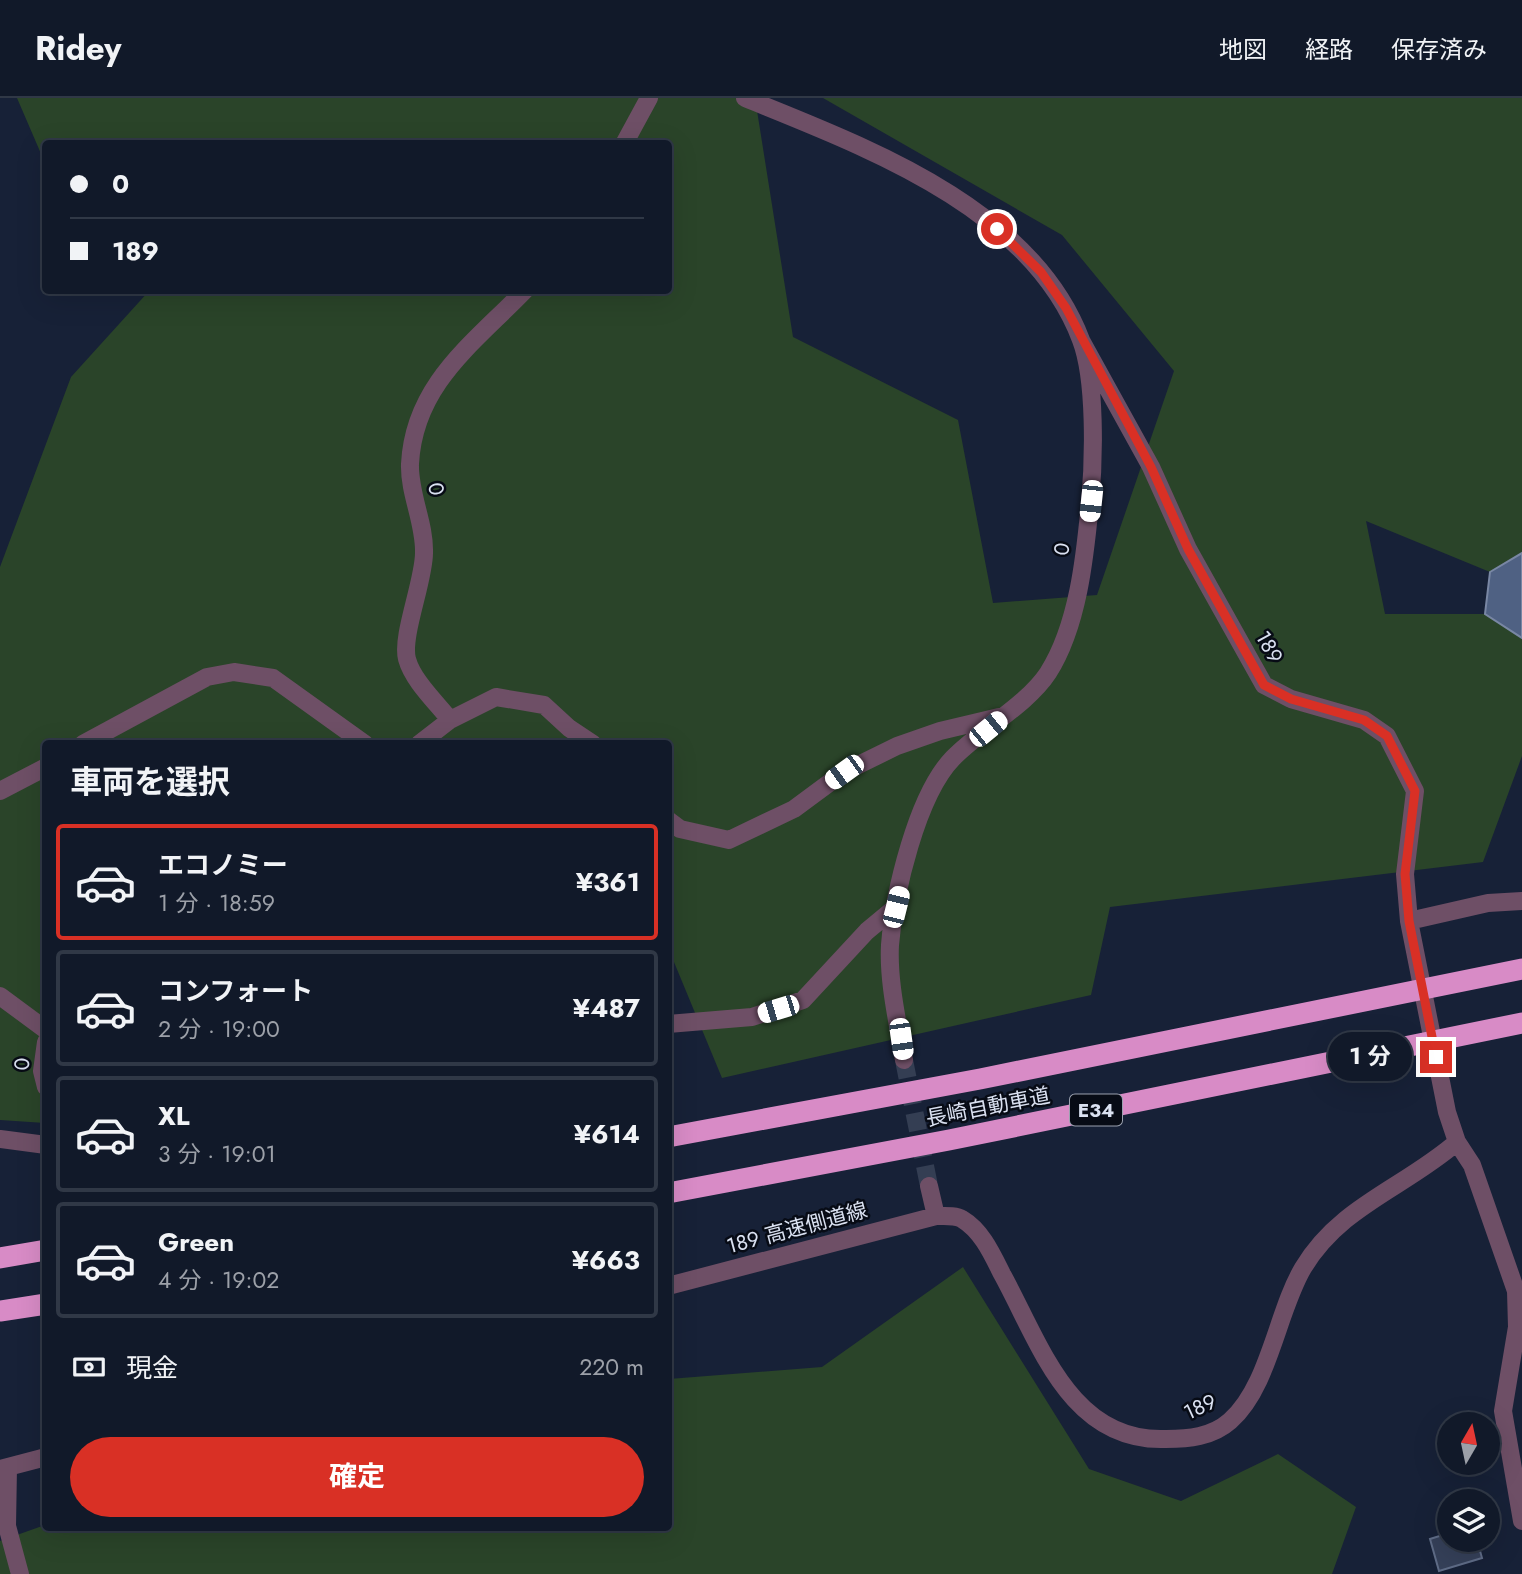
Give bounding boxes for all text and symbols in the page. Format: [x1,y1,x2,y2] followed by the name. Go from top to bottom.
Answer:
[35,25,121,72] text: Ridey
[1219,32,1267,67] text: 地図
[1305,32,1353,67] text: 経路
[1391,32,1487,67] text: 保存済み
[112,165,129,203] text: 0
[981,213,1013,245] route start
[112,232,159,270] text: 189
[1079,479,1104,523] car
[420,480,452,498] street label: 0
[1046,540,1078,558] street label: 0
[1248,625,1290,669] street label: 189
[966,708,1011,750] car
[821,751,868,793] car
[70,759,230,805] text: 車両を選択
[158,846,288,884] text: エコノミー
[74,851,137,914] icon: car
[576,863,640,901] text: ¥361
[881,884,912,930] car
[158,886,275,920] text: 1 分 · 18:59
[158,972,313,1010] text: コンフォート
[74,977,137,1040] icon: car
[573,989,640,1027] text: ¥487
[755,993,802,1025] car
[158,1012,280,1046] text: 2 分 · 19:00
[888,1017,915,1061] car
[1328,1032,1412,1082] callout: 1 分
[1349,1039,1391,1073] text: 1 分
[1420,1041,1452,1073] route end
[7,1057,37,1071] street label: 0
[923,1080,1053,1134] street label: 長崎自動車道
[1070,1094,1122,1126] road number: E34
[158,1097,190,1135] text: XL
[74,1103,137,1166] icon: car
[574,1115,640,1153] text: ¥614
[158,1137,276,1171] text: 3 分 · 19:01
[723,1195,871,1261] street label: 189 高速側道線
[158,1223,234,1261] text: Green
[74,1229,137,1292] icon: car
[572,1241,640,1279] text: ¥663
[158,1263,279,1297] text: 4 分 · 19:02
[70,1348,108,1386] icon: cash
[126,1349,178,1387] text: 現金
[579,1350,644,1384] text: 220 m
[1179,1386,1221,1428] street label: 189
[1437,1412,1500,1475] north arrow
[1437,1412,1500,1552] map controls
[70,1437,644,1517] button: 確定
[1437,1489,1500,1552] button: layers

